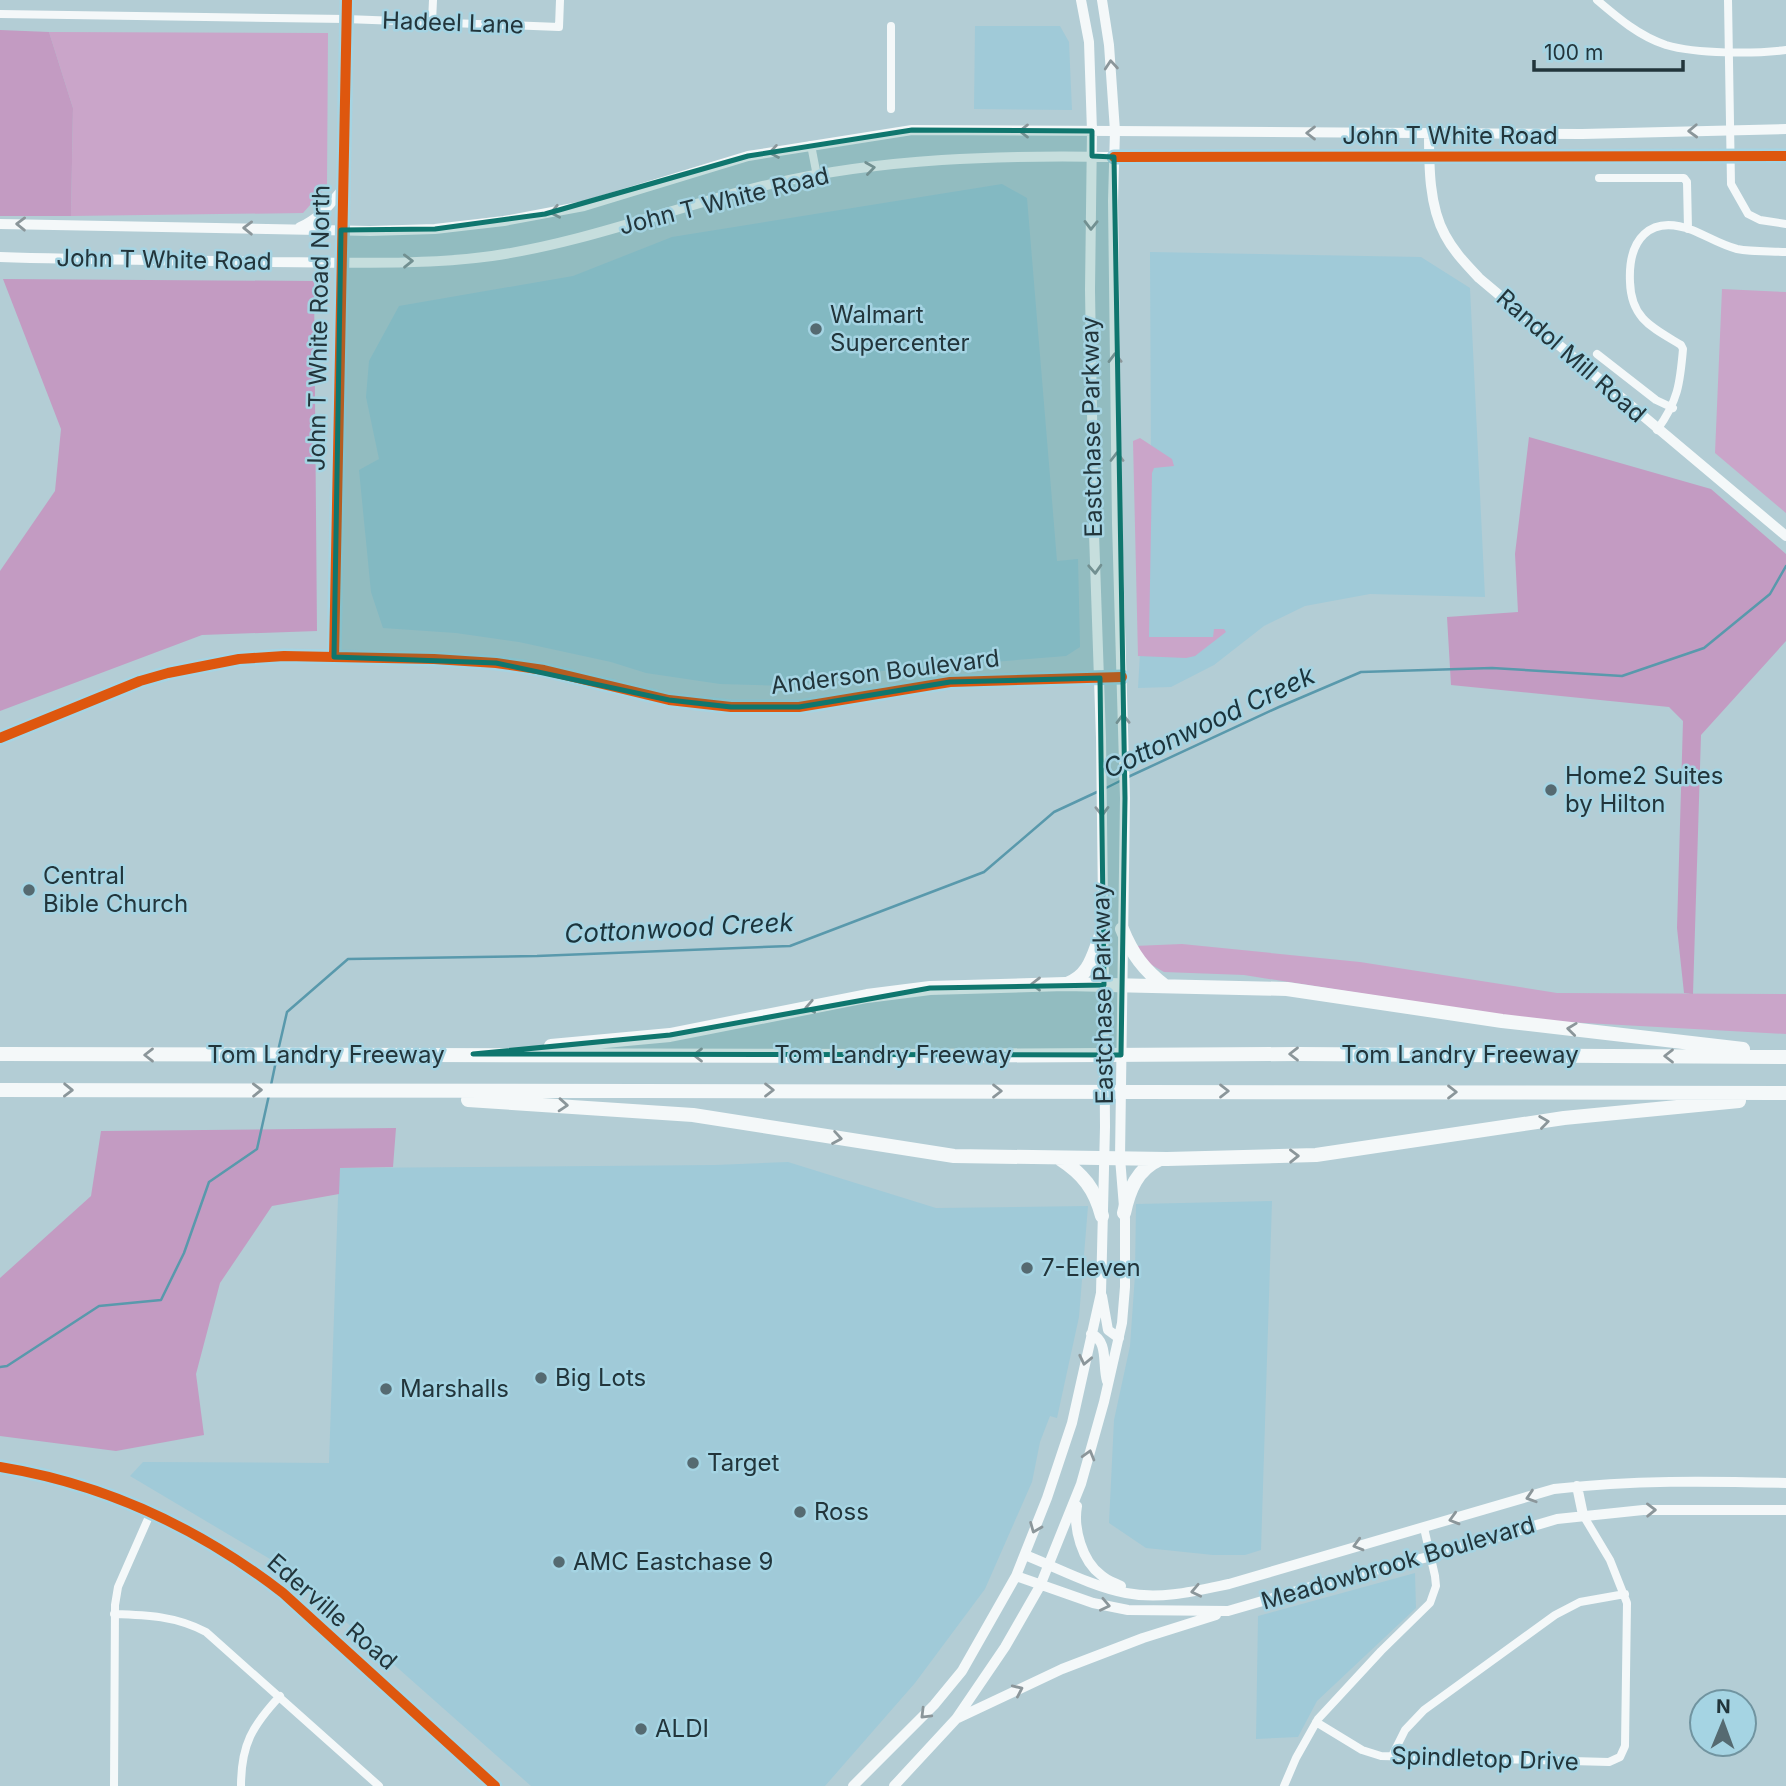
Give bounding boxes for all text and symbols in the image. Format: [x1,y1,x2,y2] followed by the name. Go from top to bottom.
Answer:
[382,6,524,39] street label: Hadeel Lane
[1534,28,1683,72] scale bar
[1544,40,1603,65] text: 100 m
[1104,59,1119,70] one-way arrow
[1342,121,1558,150] street label: John T White Road
[1018,123,1029,139] one-way arrow
[1688,123,1699,138] one-way arrow
[1306,125,1316,141] one-way arrow
[768,143,780,158] one-way arrow
[616,160,832,241] street label: John T White Road
[864,161,876,176] one-way arrow
[302,185,335,471] street label: John T White Road North
[549,204,560,219] one-way arrow
[15,216,25,232] one-way arrow
[1083,219,1098,230] one-way arrow
[242,221,253,236] one-way arrow
[56,243,272,276] street label: John T White Road
[403,254,414,269] one-way arrow
[1491,283,1652,428] street label: Randol Mill Road
[830,300,969,357] place label: Walmart Supercenter
[1075,316,1108,538] street label: Eastchase Parkway
[808,321,824,337] marker: Walmart Supercenter
[1107,353,1123,363] one-way arrow
[1109,451,1125,462] one-way arrow
[1088,564,1103,575] one-way arrow
[769,643,1001,700] street label: Anderson Boulevard
[1098,659,1320,784] water label: Cottonwood Creek
[1115,713,1130,724] one-way arrow
[1565,761,1723,818] place label: Home2 Suites by Hilton
[1543,782,1559,798] marker: Home2 Suites by Hilton
[1094,806,1110,816] one-way arrow
[43,861,188,918] place label: Central Bible Church
[21,882,37,898] marker: Central Bible Church
[1086,883,1119,1105] street label: Eastchase Parkway
[564,906,795,949] water label: Cottonwood Creek
[1030,976,1041,992] one-way arrow
[804,999,816,1014] one-way arrow
[1566,1022,1577,1037] one-way arrow
[207,1040,445,1069] street label: Tom Landry Freeway
[774,1040,1012,1069] street label: Tom Landry Freeway
[1341,1040,1579,1069] street label: Tom Landry Freeway
[1289,1046,1299,1062] one-way arrow
[143,1047,154,1063] one-way arrow
[692,1047,703,1063] one-way arrow
[1663,1048,1674,1064] one-way arrow
[252,1082,263,1098] one-way arrow
[764,1082,775,1098] one-way arrow
[63,1083,74,1098] one-way arrow
[992,1083,1002,1099] one-way arrow
[1219,1083,1230,1099] one-way arrow
[1446,1084,1457,1099] one-way arrow
[558,1097,569,1112] one-way arrow
[1538,1114,1550,1129] one-way arrow
[831,1130,843,1145] one-way arrow
[1289,1148,1300,1164] one-way arrow
[1041,1253,1141,1282] place label: 7-Eleven
[1019,1260,1035,1276] marker: 7-Eleven
[1079,1354,1094,1366] one-way arrow
[555,1363,646,1392] place label: Big Lots
[533,1370,549,1386] marker: Big Lots
[400,1374,509,1403] place label: Marshalls
[378,1381,394,1397] marker: Marshalls
[707,1448,780,1477] place label: Target
[1081,1449,1096,1461] one-way arrow
[685,1455,701,1471] marker: Target
[1525,1488,1537,1503] one-way arrow
[814,1497,869,1526] place label: Ross
[1646,1502,1656,1518] one-way arrow
[792,1504,808,1520] marker: Ross
[1258,1510,1538,1616] street label: Meadowbrook Boulevard
[1448,1511,1460,1525] one-way arrow
[1030,1521,1044,1533] one-way arrow
[1352,1537,1364,1551] one-way arrow
[573,1547,773,1576] place label: AMC Eastchase 9
[262,1548,403,1676] street label: Ederville Road
[551,1554,567,1570] marker: AMC Eastchase 9
[1190,1582,1202,1597] one-way arrow
[1099,1597,1111,1612] one-way arrow
[1011,1685,1023,1699] one-way arrow
[1688,1688,1758,1758] north arrow
[1716,1695,1731,1718] text: N
[920,1706,933,1719] one-way arrow
[655,1714,709,1743] place label: ALDI
[633,1721,649,1737] marker: ALDI
[1391,1741,1579,1776] street label: Spindletop Drive

